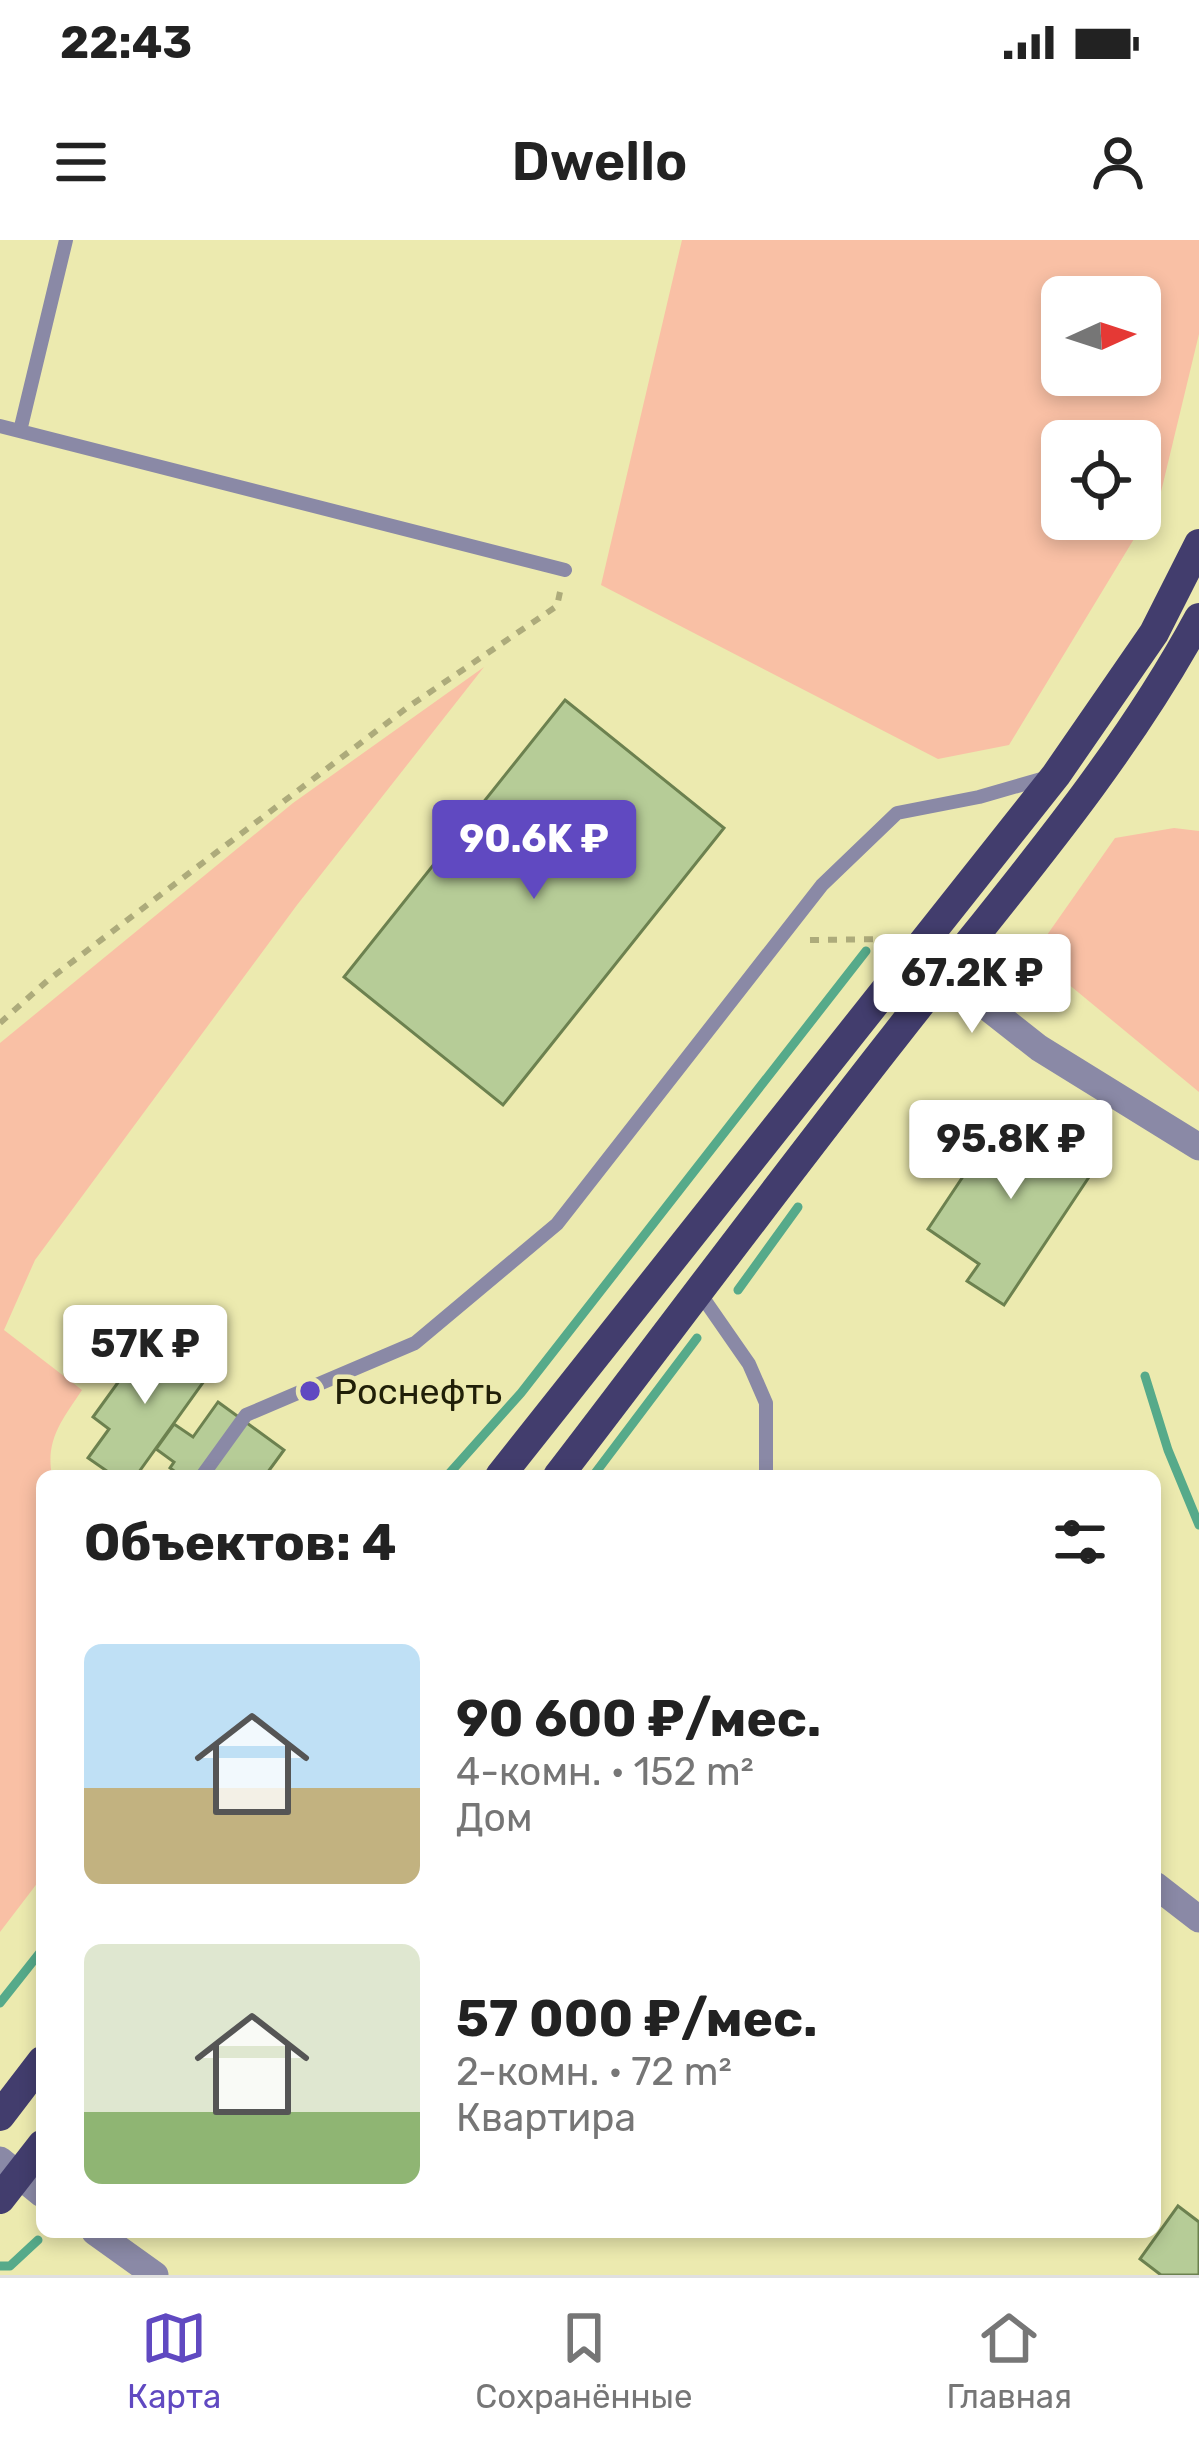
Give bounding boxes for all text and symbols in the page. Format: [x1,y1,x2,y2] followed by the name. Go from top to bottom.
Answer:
[60,16,192,69] text: 22:43
[48,129,114,195] icon: menu
[1085,129,1151,195] icon: person
[512,130,687,194] text: Dwello
[1041,276,1161,396] north arrow
[1041,276,1161,540] map controls
[1041,420,1161,540] button: locate
[423,800,645,902] pin: 90.6K ₽
[459,816,609,862] text: 90.6K ₽
[861,934,1083,1036] pin: 67.2K ₽
[901,950,1043,996] text: 67.2K ₽
[900,1100,1122,1202] pin: 95.8K ₽
[936,1116,1086,1162] text: 95.8K ₽
[61,1305,229,1407] pin: 57K ₽
[90,1321,200,1367] text: 57K ₽
[334,1370,502,1413] place label: Роснефть
[297,1378,323,1404] marker: Роснефть
[1047,1509,1113,1575] icon: filters
[84,1512,397,1573] text: Объектов: 4
[456,1688,821,1749] text: 90 600 ₽/мес.
[180,1692,324,1836] icon: home
[456,1749,754,1795] text: 4-комн. · 152 m²
[456,1795,533,1841] text: Дом
[456,1988,818,2049] text: 57 000 ₽/мес.
[180,1992,324,2136] icon: home
[456,2049,732,2095] text: 2-комн. · 72 m²
[456,2095,636,2141] text: Квартира
[127,2305,221,2416] tab: Карта
[475,2305,692,2416] tab: Сохранённые
[947,2305,1072,2416] tab: Главная

